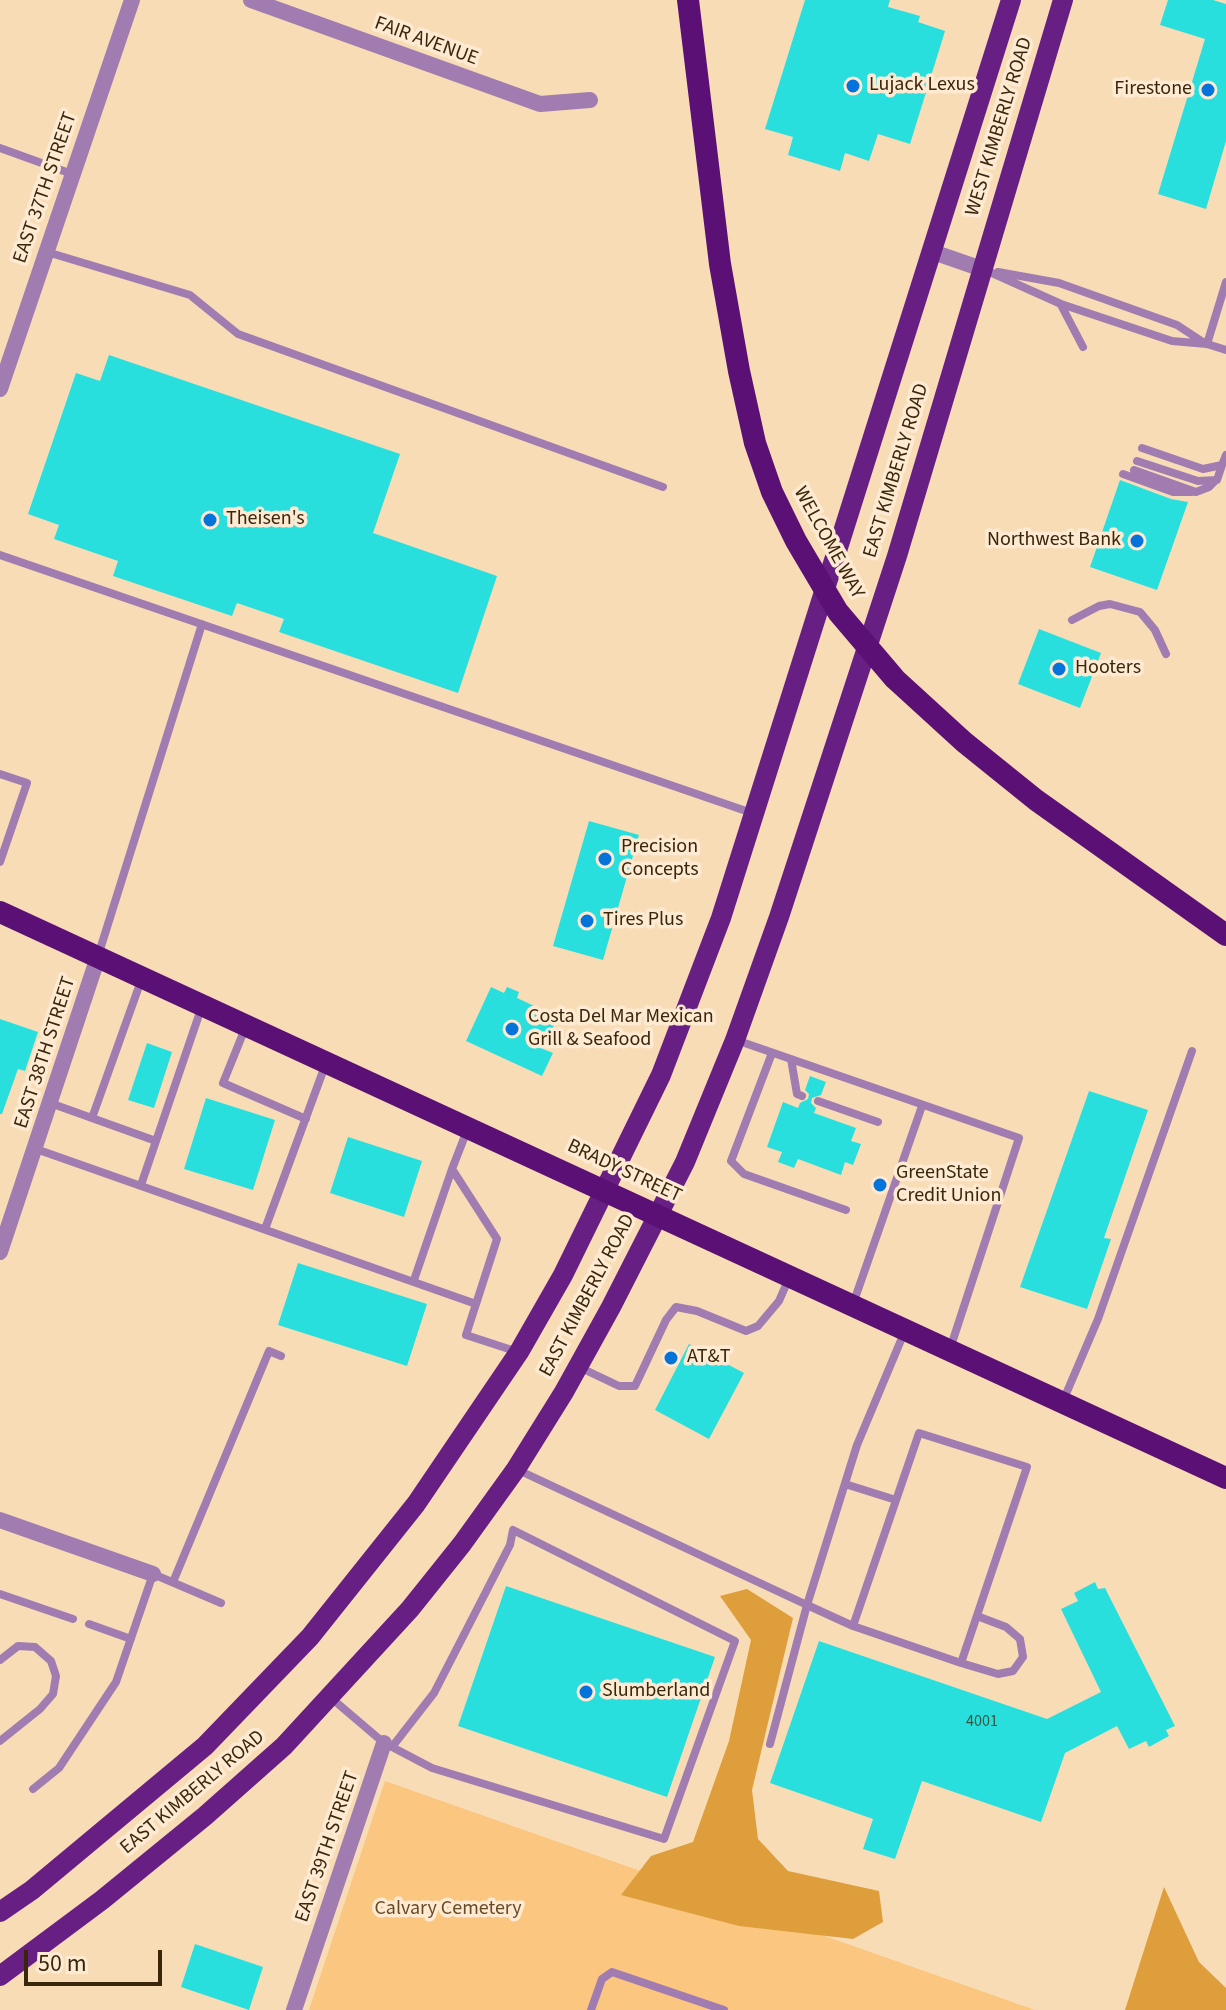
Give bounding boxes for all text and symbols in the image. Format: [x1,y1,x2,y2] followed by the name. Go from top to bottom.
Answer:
[371,12,481,72] street label: FAIR AVENUE
[961,35,1039,219] street label: WEST KIMBERLY ROAD
[869,74,975,98] place label: Lujack Lexus
[844,77,862,95] marker: Lujack Lexus
[1114,78,1192,102] place label: Firestone
[1199,81,1217,99] marker: Firestone
[9,109,83,267] street label: EAST 37TH STREET
[859,381,935,561] street label: EAST KIMBERLY ROAD
[787,483,869,603] street label: WELCOME WAY
[226,508,305,532] place label: Theisen's
[201,511,219,529] marker: Theisen's
[987,529,1121,553] place label: Northwest Bank
[1128,532,1146,550] marker: Northwest Bank
[1075,657,1141,681] place label: Hooters
[1050,660,1068,678] marker: Hooters
[621,836,699,883] place label: Precision Concepts
[596,850,614,868] marker: Precision Concepts
[603,909,683,933] place label: Tires Plus
[578,912,596,930] marker: Tires Plus
[10,974,82,1132] street label: EAST 38TH STREET
[528,1006,714,1053] place label: Costa Del Mar Mexican Grill & Seafood
[503,1020,521,1038] marker: Costa Del Mar Mexican Grill & Seafood
[563,1135,685,1209] street label: BRADY STREET
[896,1162,1001,1209] place label: GreenState Credit Union
[871,1176,889,1194] marker: GreenState Credit Union
[535,1211,641,1381] street label: EAST KIMBERLY ROAD
[687,1346,730,1370] place label: AT&T
[662,1349,680,1367] marker: AT&T
[602,1680,710,1704] place label: Slumberland
[577,1683,595,1701] marker: Slumberland
[966,1712,998,1732] house number: 4001
[116,1726,270,1860] street label: EAST KIMBERLY ROAD
[291,1768,365,1926] street label: EAST 39TH STREET
[374,1898,522,1922] park label: Calvary Cemetery
[28,1934,166,1984] scale bar
[38,1946,87,1981] text: 50 m

